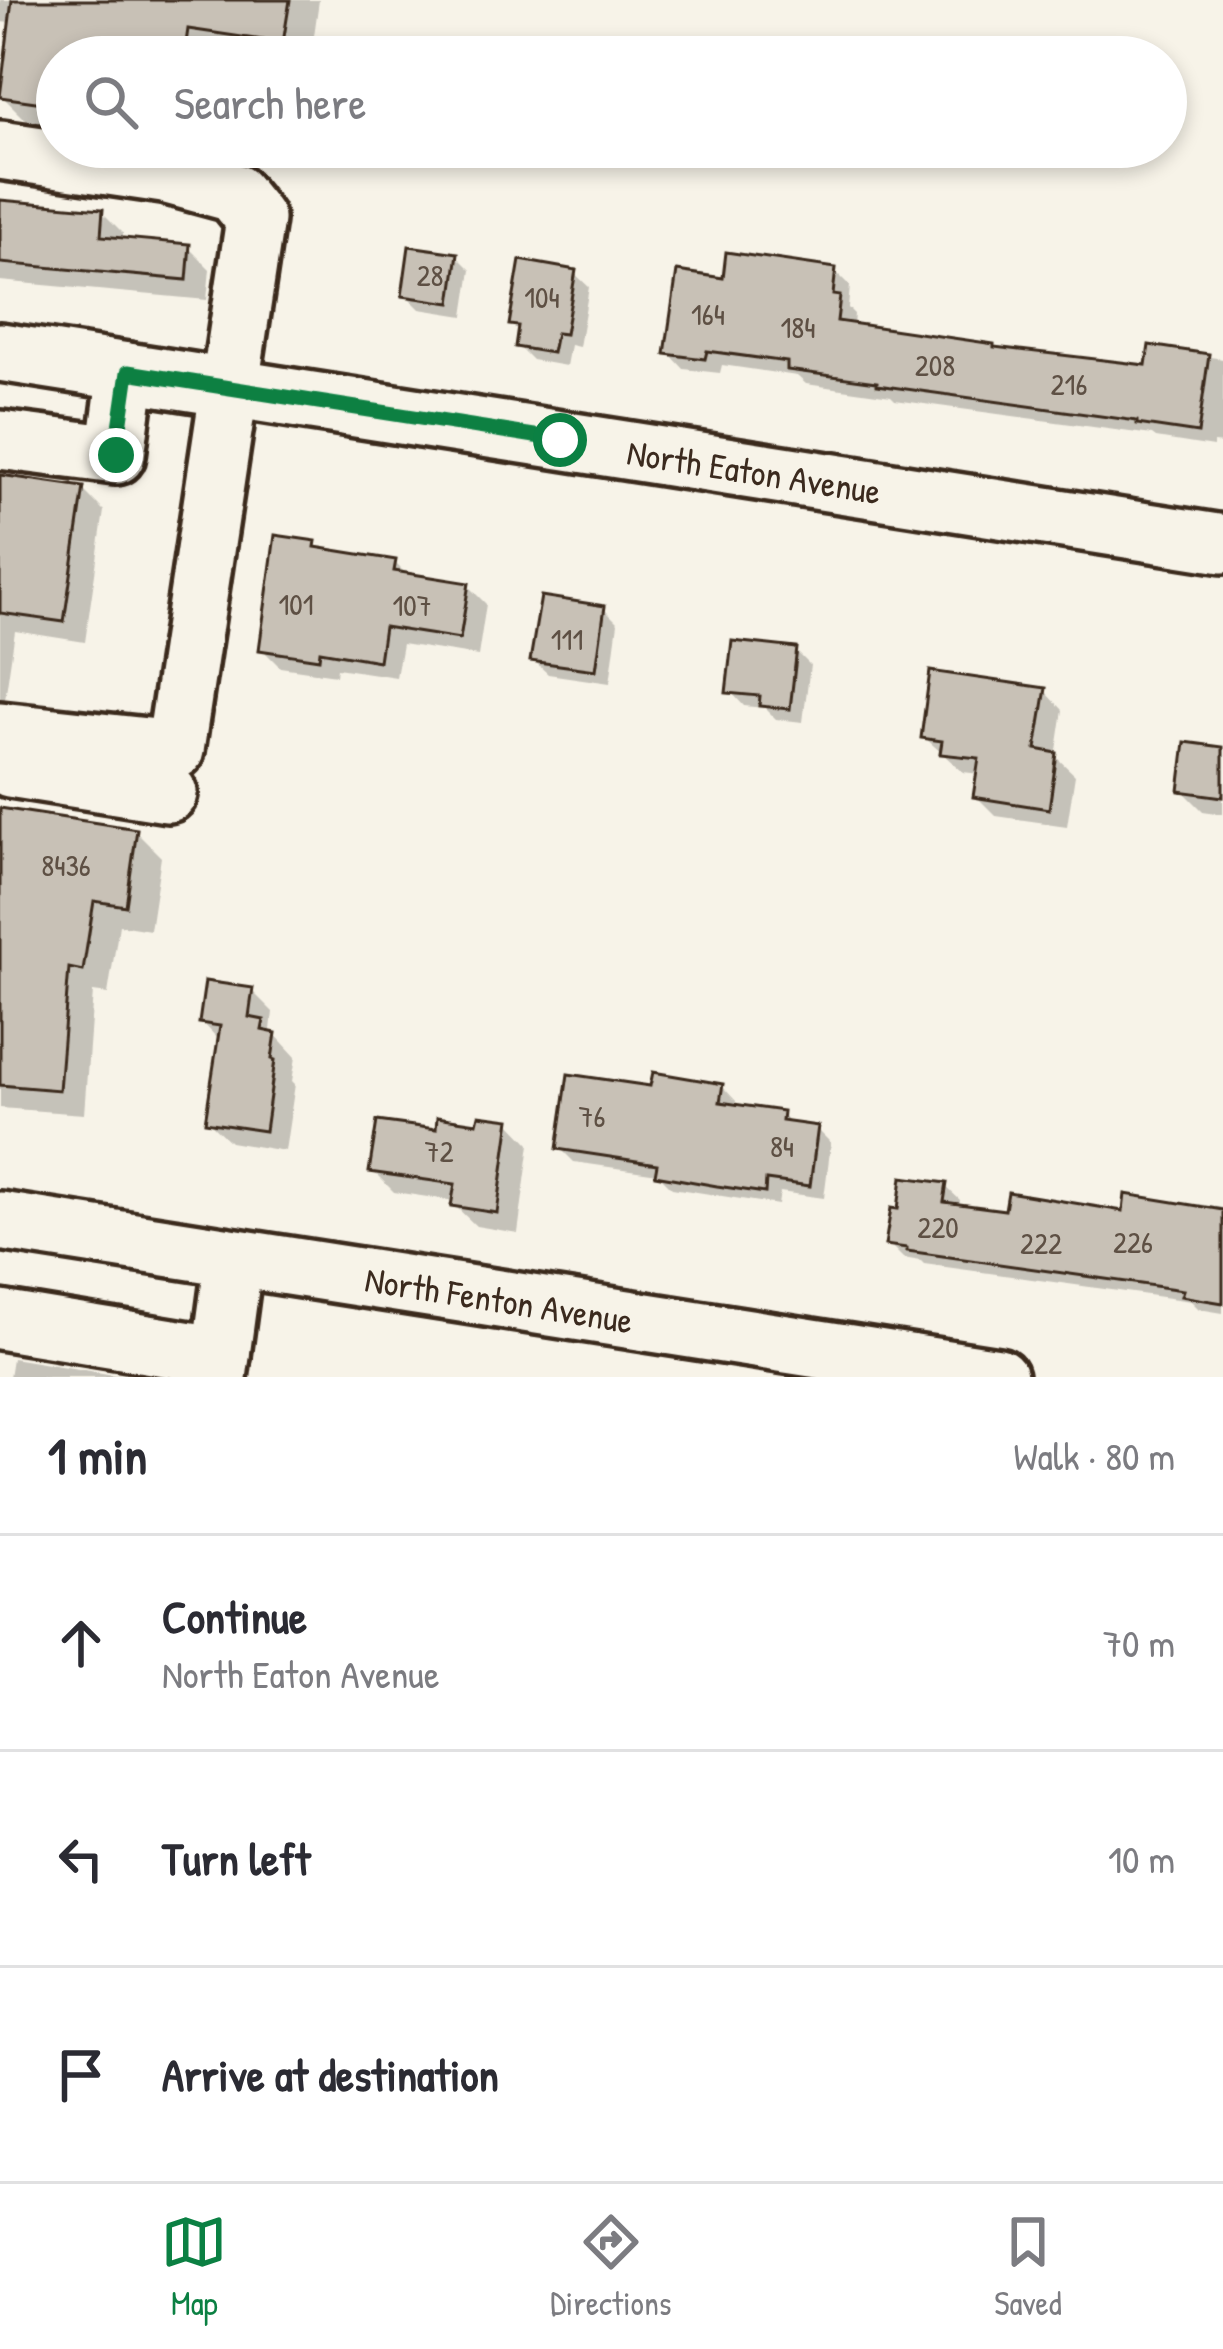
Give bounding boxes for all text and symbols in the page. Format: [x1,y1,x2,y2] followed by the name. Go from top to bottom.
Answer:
[36,36,1187,168] search box
[78,69,144,135] icon: search
[174,72,366,133] text: Search here
[416,255,444,295] house number: 28
[524,277,560,317] house number: 104
[691,294,725,334] house number: 164
[780,307,816,347] house number: 184
[915,345,955,385] house number: 208
[1051,364,1087,404] house number: 216
[533,413,587,467] route start
[624,427,884,515] street label: North Eaton Avenue
[89,428,143,482] route end
[278,584,314,624] house number: 101
[392,585,432,625] house number: 107
[551,619,583,659] house number: 111
[41,845,91,885] house number: 8436
[579,1096,605,1136] house number: 76
[770,1126,794,1166] house number: 84
[425,1131,453,1171] house number: 72
[917,1207,959,1247] house number: 220
[1113,1222,1153,1262] house number: 226
[1020,1223,1062,1263] house number: 222
[362,1254,636,1344] street label: North Fenton Avenue
[48,1421,147,1490] text: 1 min
[1014,1429,1175,1482] text: Walk · 80 m
[162,1586,307,1647] text: Continue
[48,1610,114,1676] icon: ahead
[1103,1616,1175,1669] text: 70 m
[162,1647,439,1700] text: North Eaton Avenue
[48,1826,114,1892] icon: left
[162,1828,311,1889] text: Turn left
[1108,1832,1175,1885] text: 10 m
[48,2042,114,2108] icon: arrive
[162,2044,499,2105] text: Arrive at destination
[161,2209,227,2325] tab: Map
[550,2209,672,2325] tab: Directions
[994,2209,1062,2325] tab: Saved

